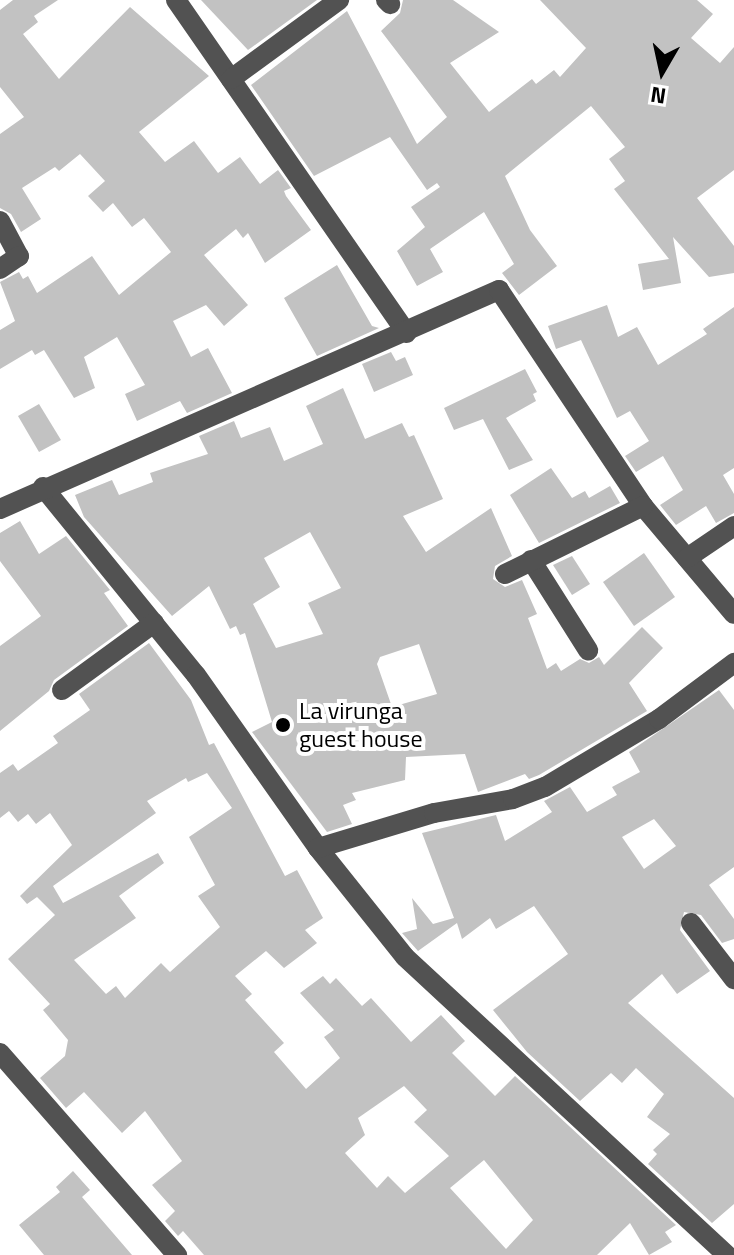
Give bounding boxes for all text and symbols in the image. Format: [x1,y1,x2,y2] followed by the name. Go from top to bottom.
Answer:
[622,32,702,112] north arrow
[648,78,668,114] text: N
[299,697,423,753] place label: La virunga guest house
[274,716,292,734] marker: La virunga guest house

